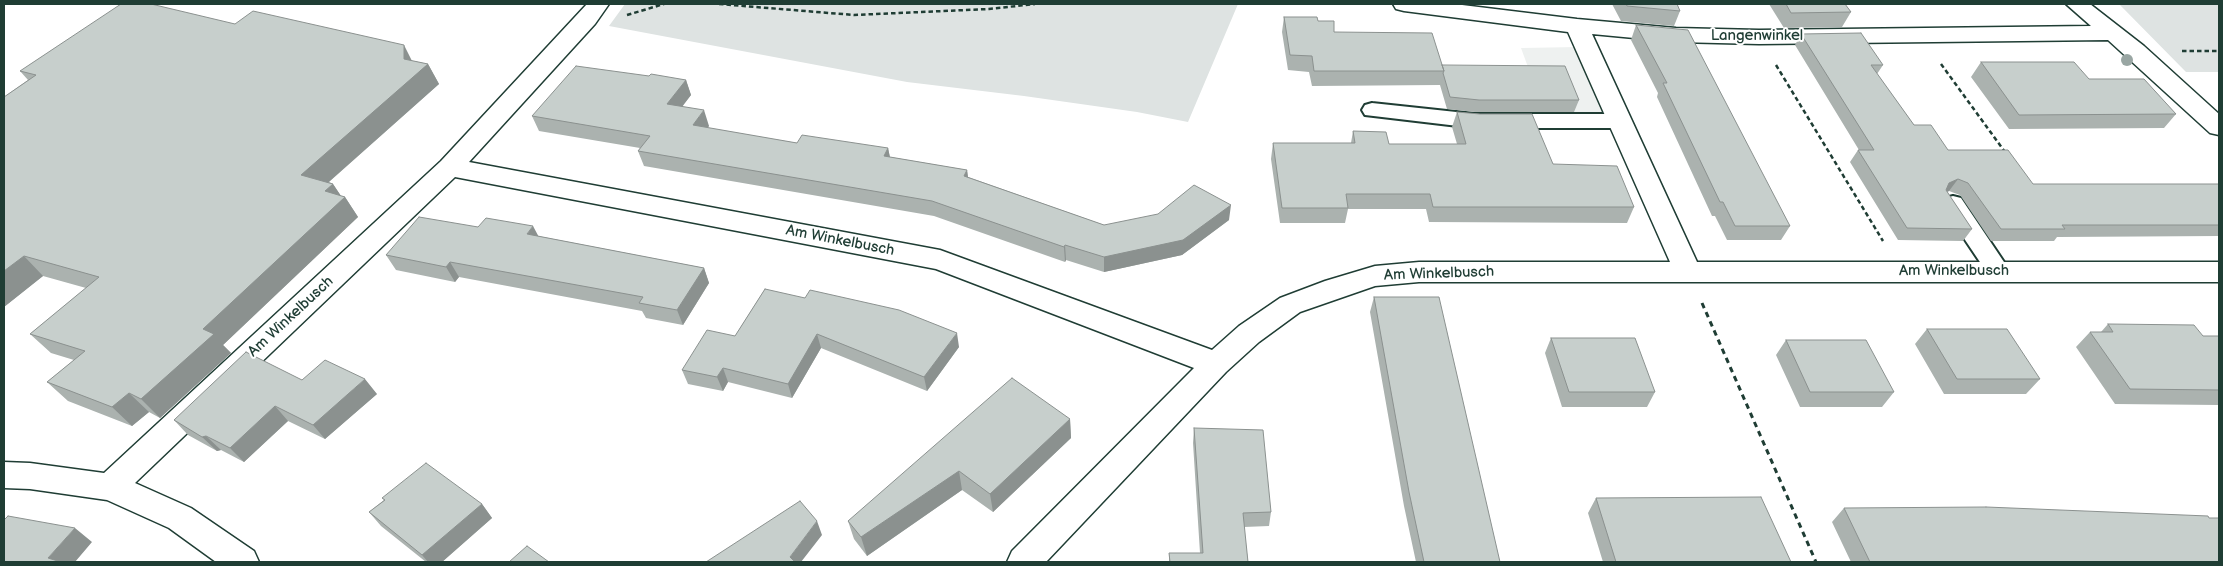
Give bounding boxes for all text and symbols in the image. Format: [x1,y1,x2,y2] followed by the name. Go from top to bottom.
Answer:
[1711,27,1803,45] street label: Langenwinkel
[784,222,896,260] street label: Am Winkelbusch
[1899,262,2009,280] street label: Am Winkelbusch
[1384,263,1494,285] street label: Am Winkelbusch
[245,273,337,361] street label: Am Winkelbusch

